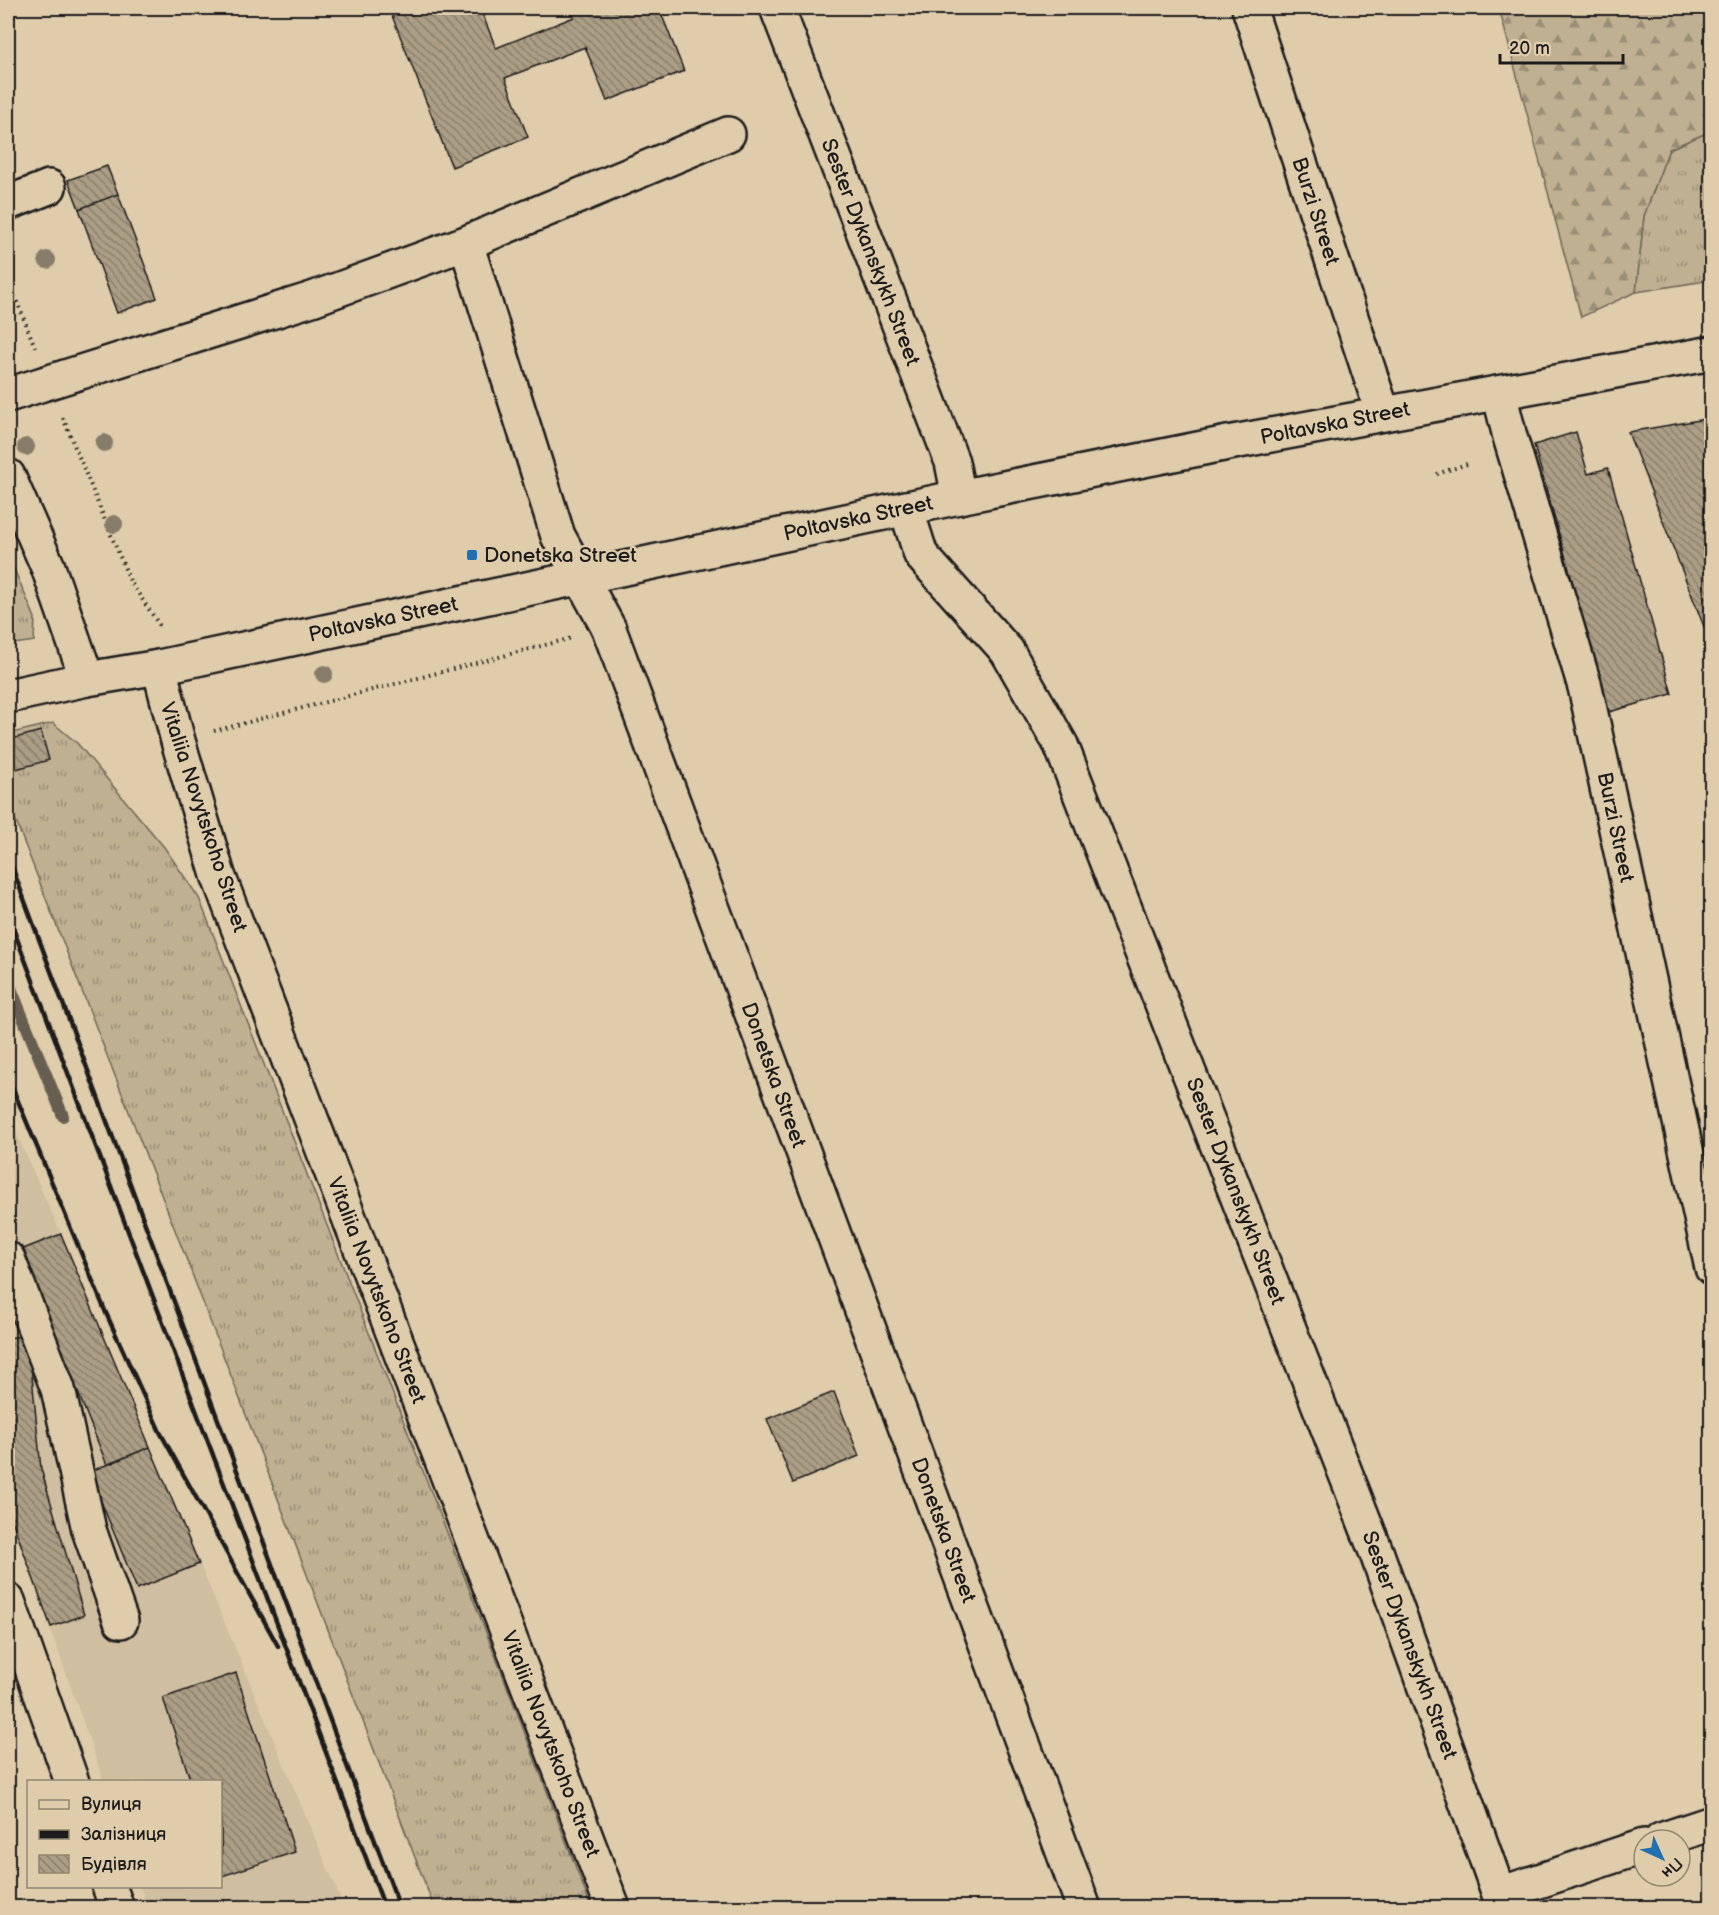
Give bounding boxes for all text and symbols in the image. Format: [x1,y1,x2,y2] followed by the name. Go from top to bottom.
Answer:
[1500,27,1623,65] scale bar
[1509,38,1550,59] text: 20 m
[816,135,926,370] street label: Sester Dykanskykh Street
[1286,154,1345,269] street label: Burzi Street
[1258,397,1413,450] street label: Poltavska Street
[781,490,936,547] street label: Poltavska Street
[484,543,637,568] place label: Donetska Street
[465,548,479,562] marker: Donetska Street
[306,591,461,648] street label: Poltavska Street
[155,699,253,936] street label: Vitaliia Novytskoho Street
[1592,770,1639,885] street label: Burzi Street
[736,999,812,1152] street label: Donetska Street
[1181,1074,1291,1309] street label: Sester Dykanskykh Street
[322,1174,431,1407] street label: Vitaliia Novytskoho Street
[906,1454,982,1607] street label: Donetska Street
[1357,1528,1463,1763] street label: Sester Dykanskykh Street
[496,1628,605,1861] street label: Vitaliia Novytskoho Street
[27,1780,222,1888] legend
[81,1794,142,1815] text: Вулиця
[81,1824,166,1845] text: Залізниця
[1632,1828,1692,1888] north arrow
[1657,1853,1686,1882] text: Пн
[81,1854,147,1875] text: Будівля

